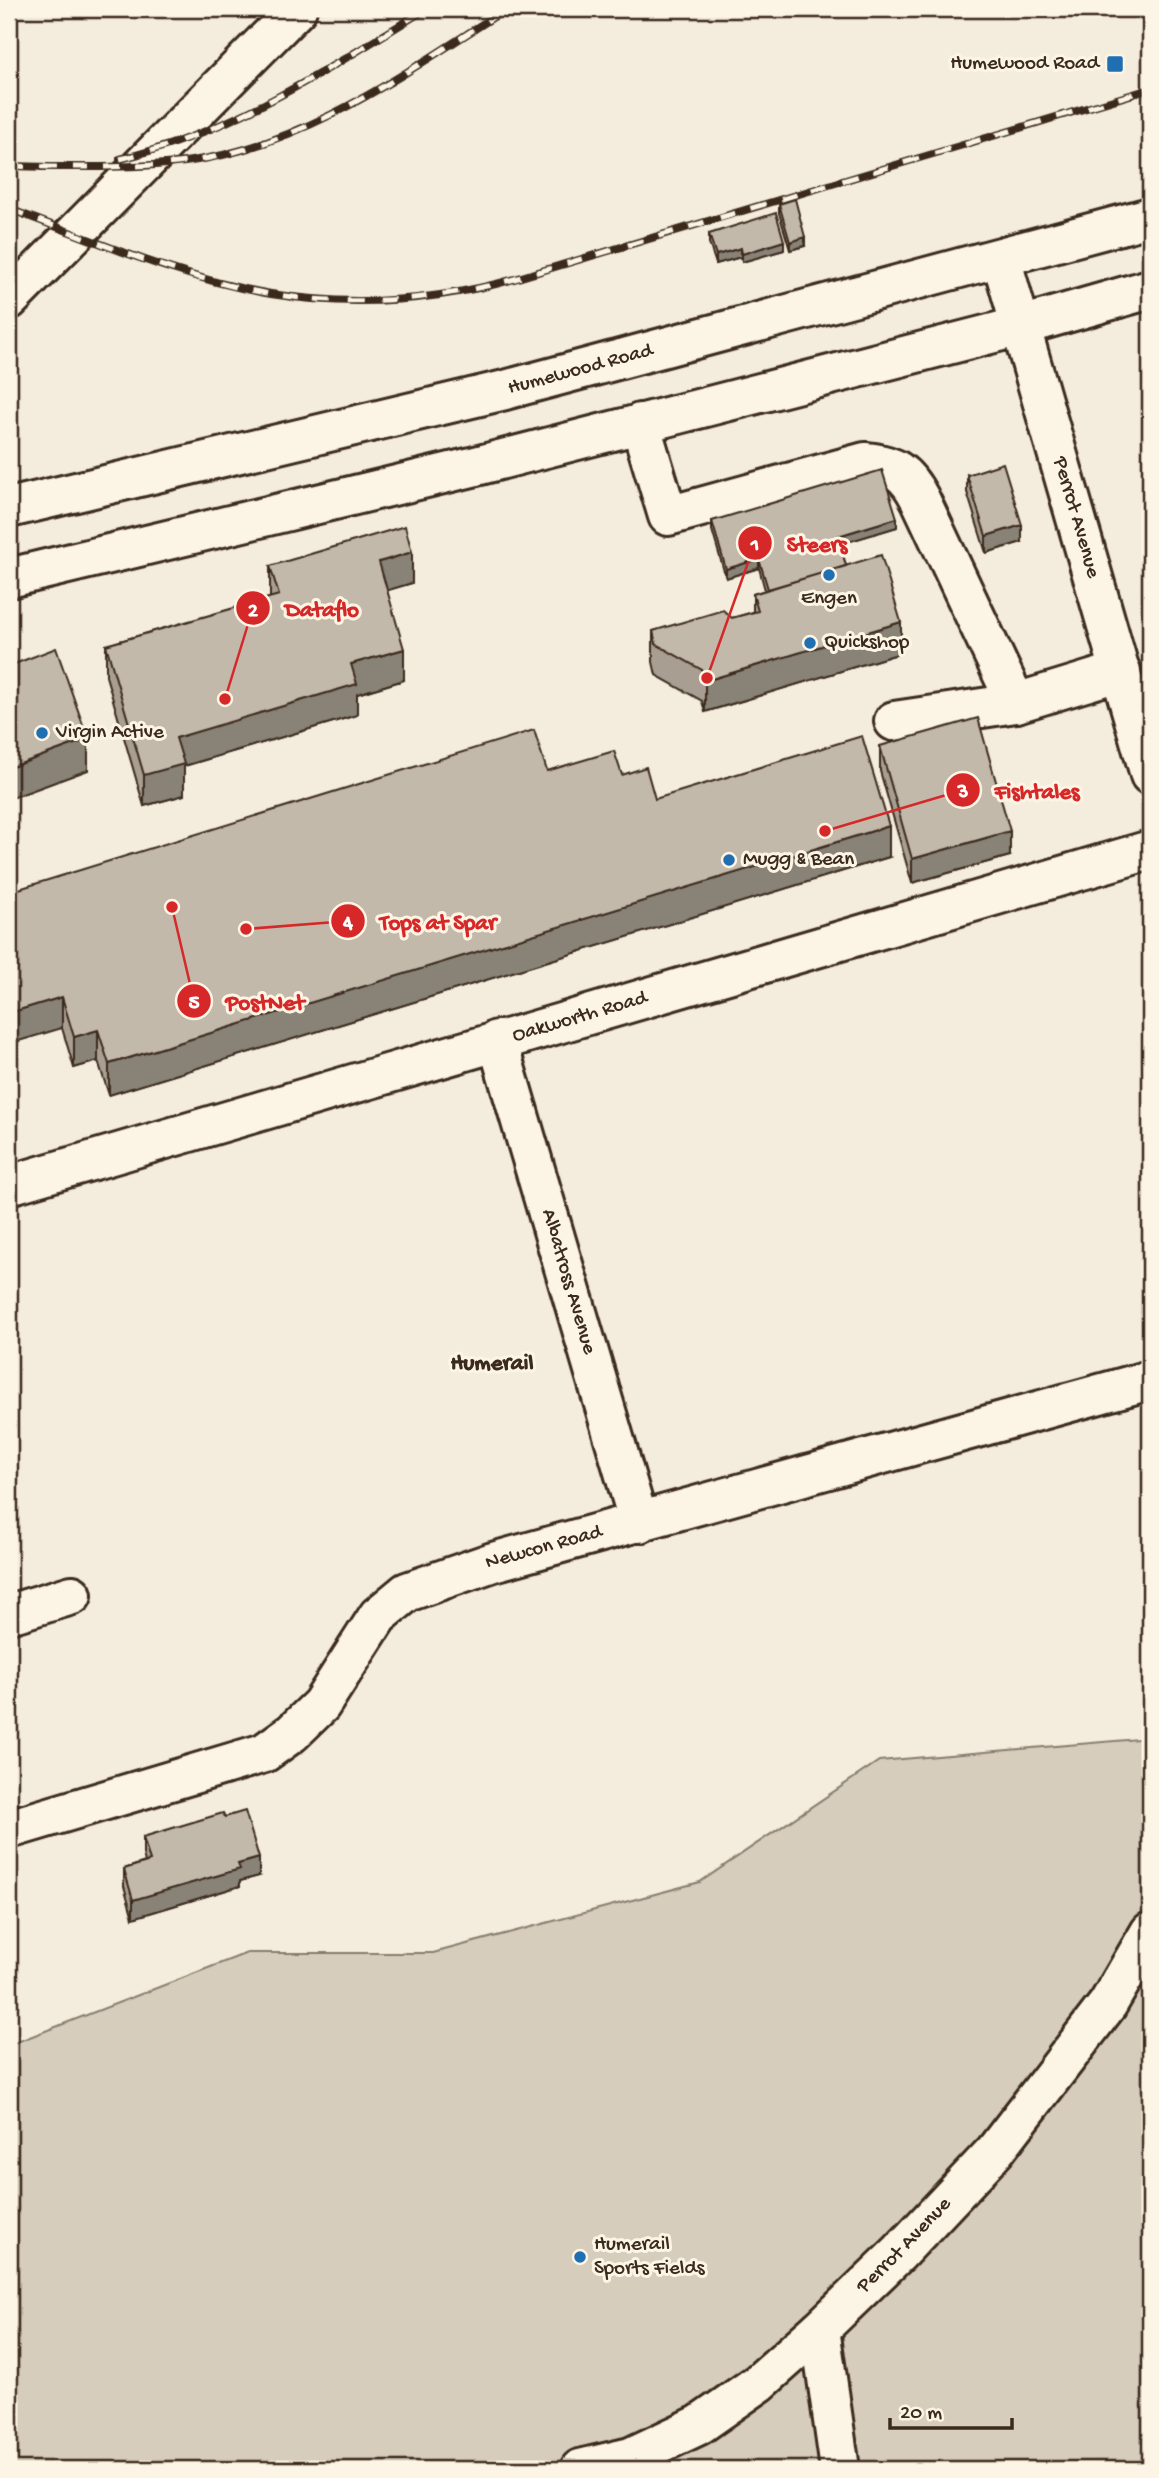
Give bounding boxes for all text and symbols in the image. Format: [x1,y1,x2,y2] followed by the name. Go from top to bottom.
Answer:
[950,52,1101,77] place label: Humewood Road
[1105,54,1125,74] marker: Humewood Road
[505,338,657,401] street label: Humewood Road
[1046,453,1105,582] street label: Perrot Avenue
[738,521,861,565] callout: Steers
[787,533,849,560] text: Steers
[750,534,759,559] text: 1
[821,567,837,583] marker: Engen
[236,586,373,630] callout: Dataflo
[801,587,857,612] place label: Engen
[283,598,359,625] text: Dataflo
[248,600,259,625] text: 2
[824,631,910,656] place label: Quickshop
[802,635,818,651] marker: Quickshop
[55,721,165,746] place label: Virgin Active
[34,725,50,741] marker: Virgin Active
[946,768,1094,812] callout: Fishtales
[993,780,1081,807] text: Fishtales
[957,781,969,806] text: 3
[743,848,854,873] place label: Mugg & Bean
[721,852,737,868] marker: Mugg & Bean
[331,899,510,943] callout: Tops at Spar
[378,911,499,938] text: Tops at Spar
[342,912,354,937] text: 4
[176,979,318,1023] callout: PostNet
[510,985,652,1049] street label: Oakworth Road
[224,991,307,1018] text: PostNet
[188,992,200,1017] text: 5
[535,1206,602,1359] street label: Albatross Avenue
[450,1351,534,1378] district label: Humerail
[482,1519,607,1576] street label: Newcon Road
[851,2191,958,2300] street label: Perrot Avenue
[594,2233,706,2282] place label: Humerail Sports Fields
[572,2249,588,2265] marker: Humerail Sports Fields
[890,2387,1012,2431] scale bar
[900,2402,942,2427] text: 20 m

